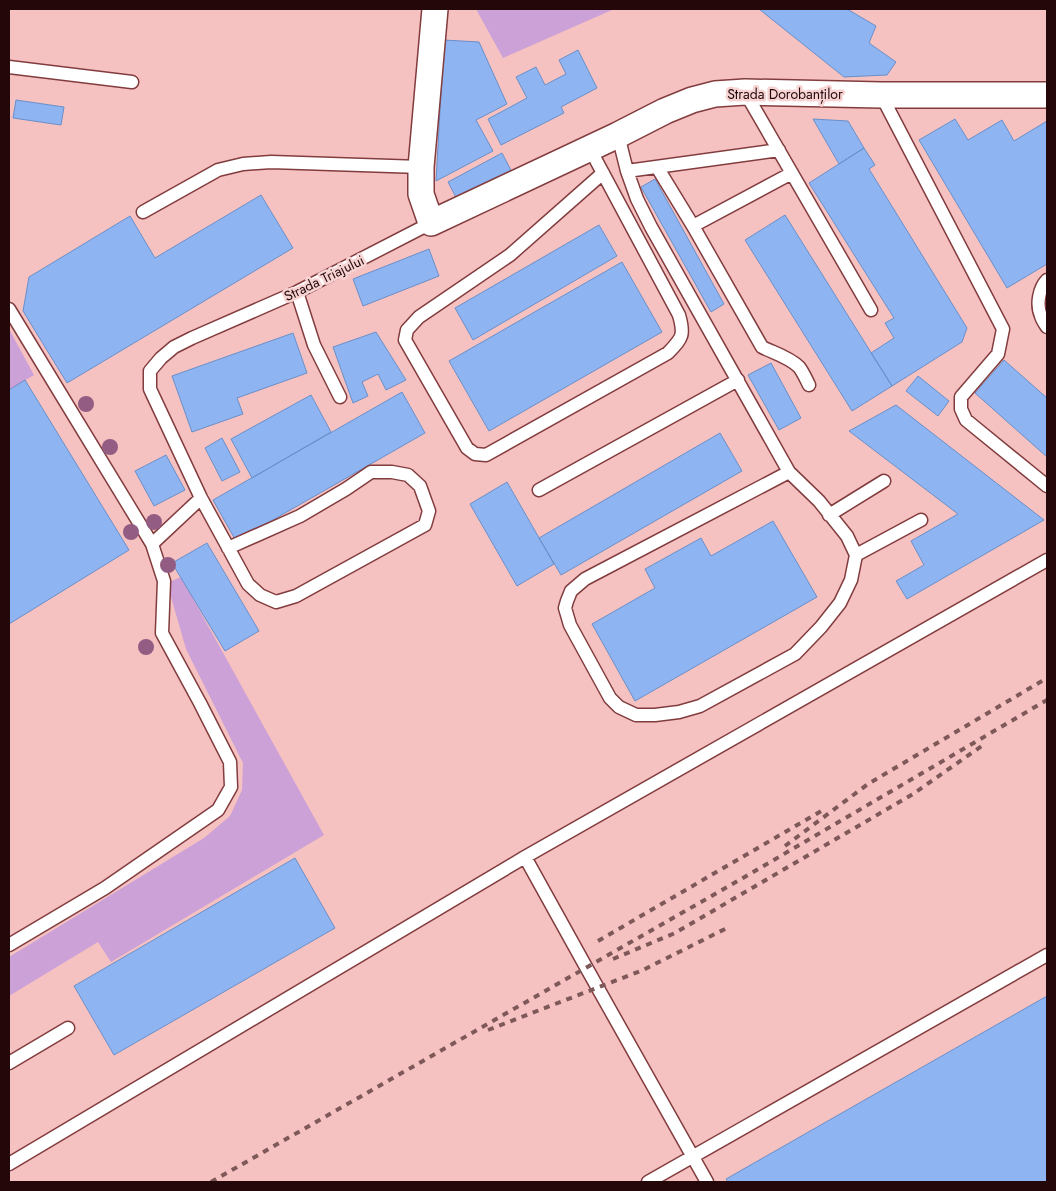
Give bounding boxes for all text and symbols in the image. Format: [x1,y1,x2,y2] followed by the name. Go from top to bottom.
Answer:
[727,84,843,105] street label: Strada Dorobanților
[280,250,368,306] street label: Strada Triajului

